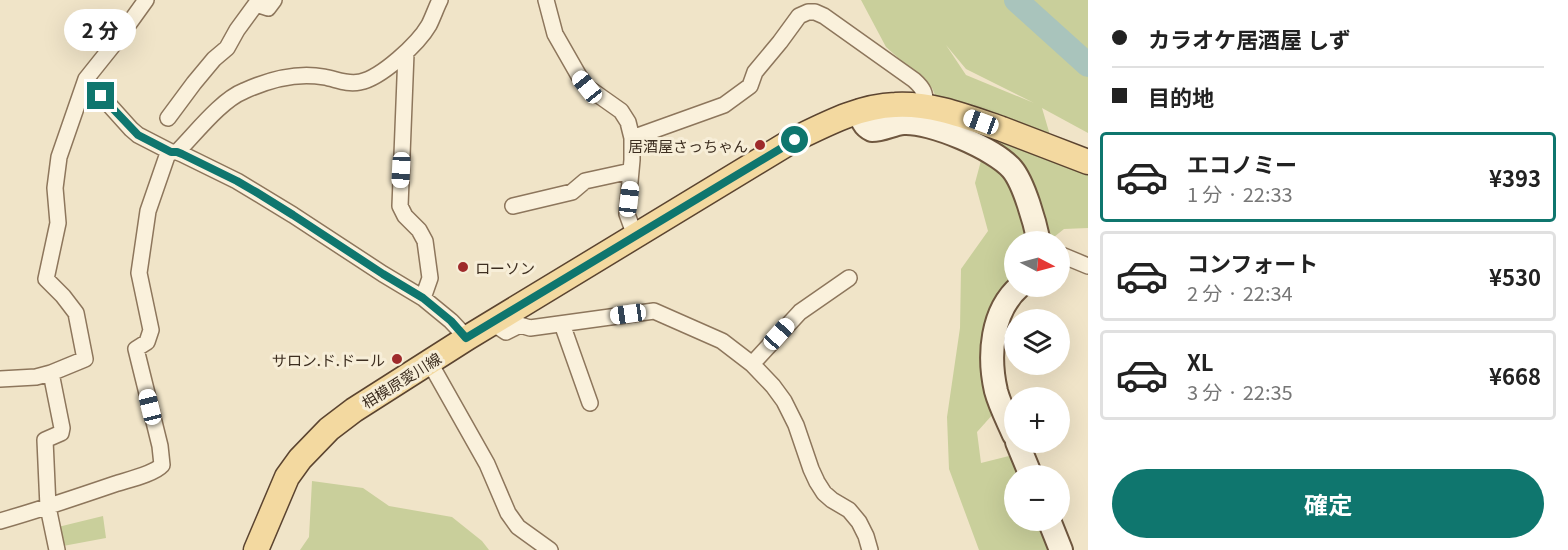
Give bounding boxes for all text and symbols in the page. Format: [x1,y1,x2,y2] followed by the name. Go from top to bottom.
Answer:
[65,9,137,51] callout: 2 分
[82,15,118,44] text: 2 分
[1148,22,1351,54] text: カラオケ居酒屋 しず
[569,67,605,107] car
[1148,80,1214,112] text: 目的地
[87,82,114,109] route end
[961,107,1001,137] car
[781,126,808,153] route start
[628,135,748,156] place label: 居酒屋さっちゃん
[753,138,767,152] marker: 居酒屋さっちゃん
[1187,147,1297,179] text: エコノミー
[1115,150,1169,204] icon: car
[391,152,411,188] car
[1489,161,1541,193] text: ¥393
[1187,179,1293,208] text: 1 分 · 22:33
[618,180,640,218] car
[1004,231,1070,297] north arrow
[1004,231,1070,531] map controls
[1187,246,1318,278] text: コンフォート
[1115,249,1169,303] icon: car
[475,257,535,278] place label: ローソン
[456,260,470,274] marker: ローソン
[1489,260,1541,292] text: ¥530
[1187,278,1293,307] text: 2 分 · 22:34
[609,303,647,325] car
[1004,309,1070,375] button: layers
[760,315,798,353] car
[1187,345,1214,377] text: XL
[357,347,445,413] street label: 相模原愛川線
[1115,348,1169,402] icon: car
[272,349,385,370] place label: サロン.ド.ドール
[390,352,404,366] marker: サロン.ド.ドール
[1489,359,1541,391] text: ¥668
[1187,377,1293,406] text: 3 分 · 22:35
[137,387,163,427] car
[1004,387,1070,453] button: +
[1004,465,1070,531] button: −
[1112,469,1544,538] button: 確定

